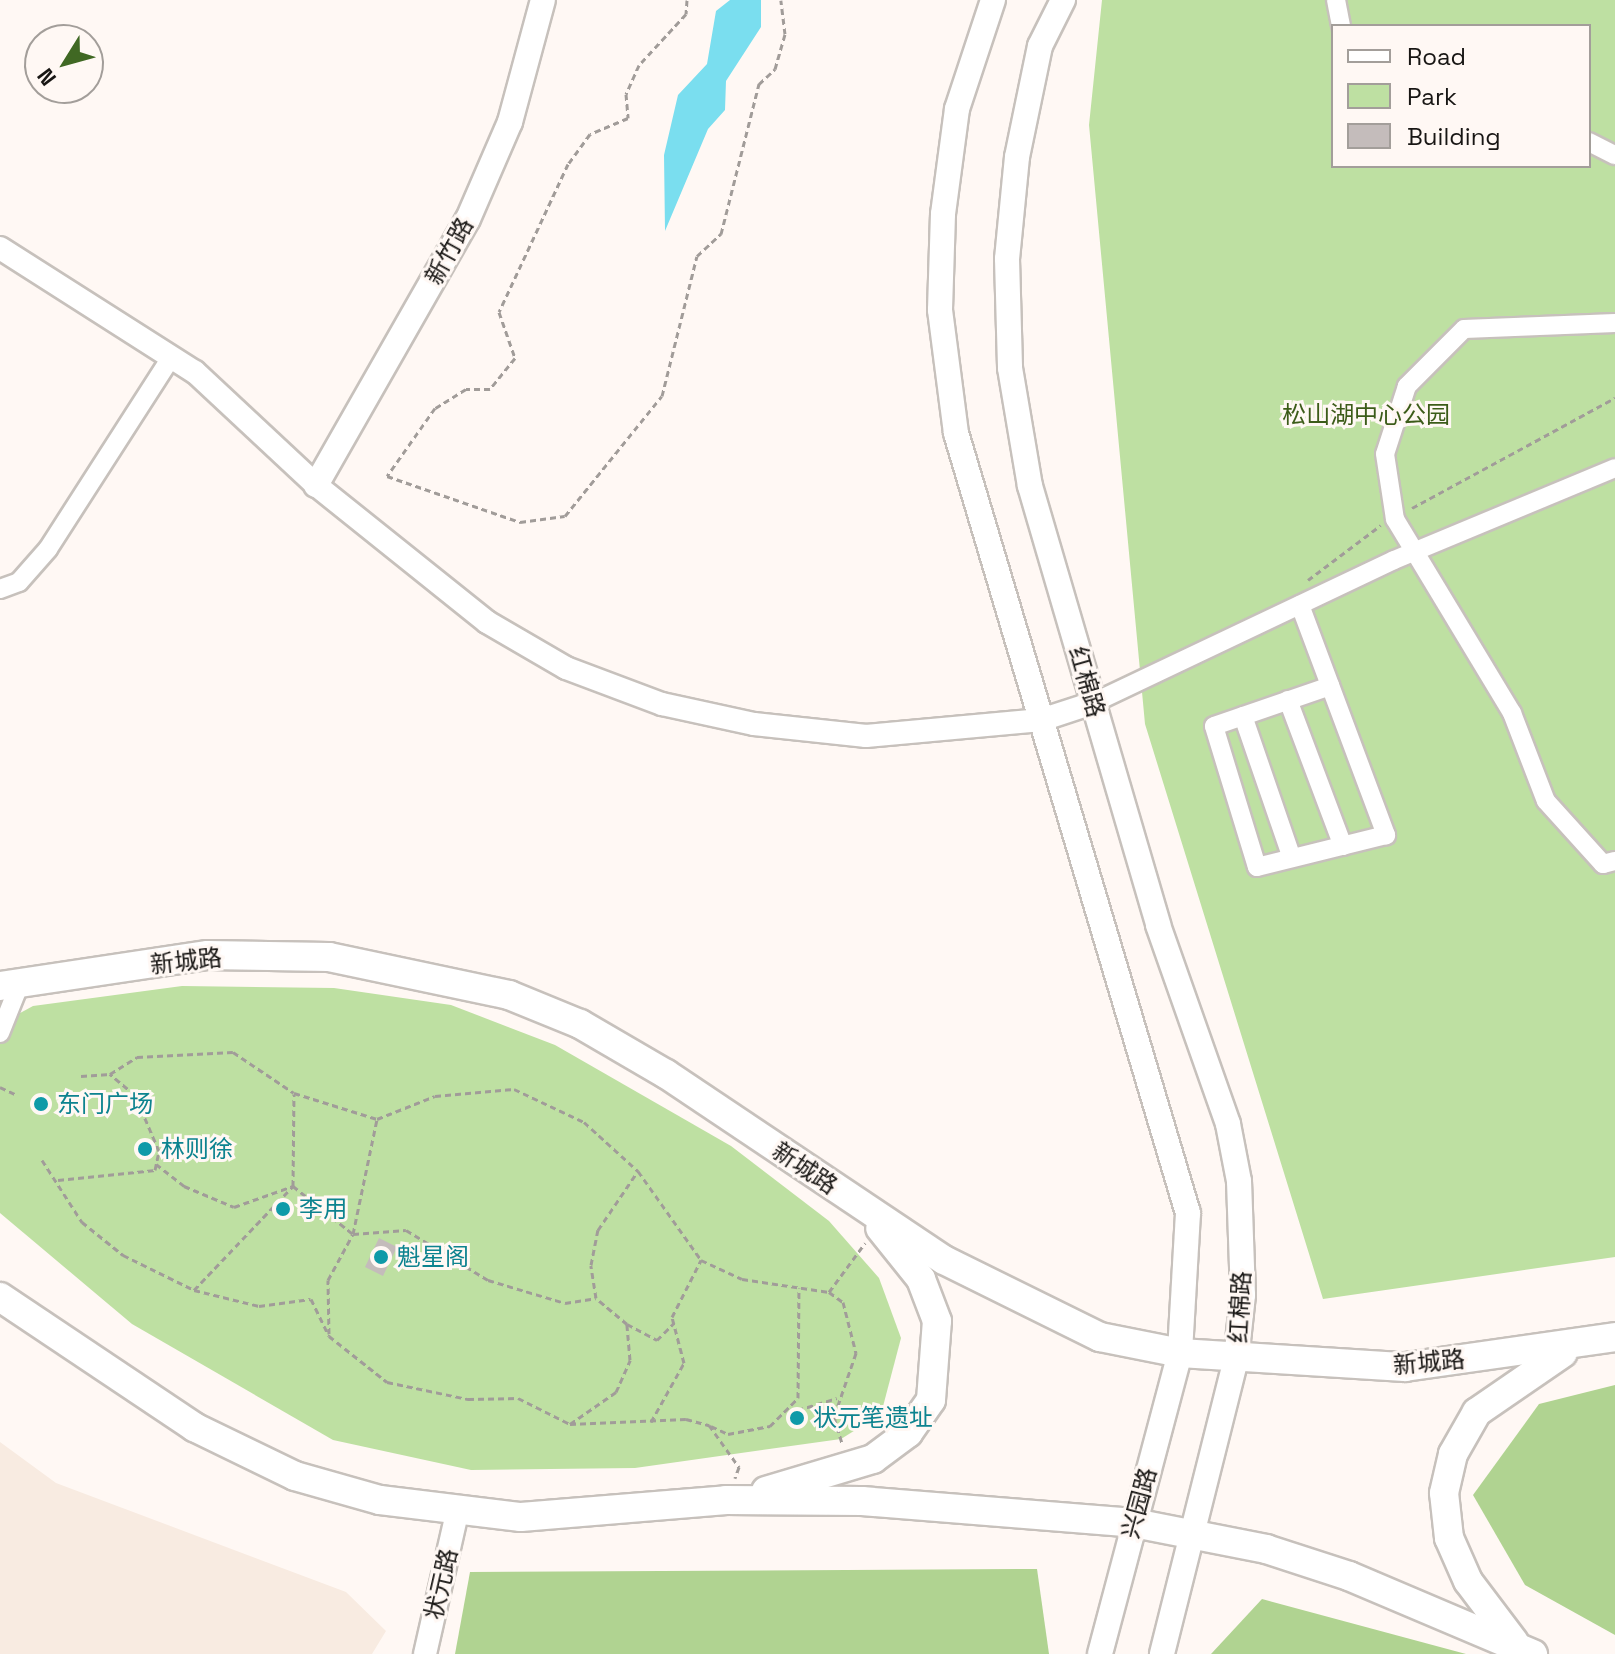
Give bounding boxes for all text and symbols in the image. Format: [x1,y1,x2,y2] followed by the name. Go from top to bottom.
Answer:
[24,24,104,104] north arrow
[1331,24,1591,168] legend
[1407,41,1466,72] text: Road
[31,63,62,92] text: N
[1407,81,1457,112] text: Park
[1407,121,1501,152] text: Building
[419,213,479,289] street label: 新竹路
[1282,401,1450,429] park label: 松山湖中心公园
[1063,643,1111,721] street label: 红棉路
[149,943,223,979] street label: 新城路
[57,1090,153,1118] place label: 东门广场
[32,1095,50,1113] marker: 东门广场
[161,1135,233,1163] place label: 林则徐
[767,1136,843,1200] street label: 新城路
[136,1140,154,1158] marker: 林则徐
[299,1195,347,1223] place label: 李用
[274,1200,292,1218] marker: 李用
[397,1243,469,1271] place label: 魁星阁
[372,1248,390,1266] marker: 魁星阁
[1224,1270,1256,1344] street label: 红棉路
[1392,1345,1466,1379] street label: 新城路
[813,1404,933,1432] place label: 状元笔遗址
[788,1409,806,1427] marker: 状元笔遗址
[1116,1464,1162,1542] street label: 兴园路
[419,1546,463,1622] street label: 状元路

